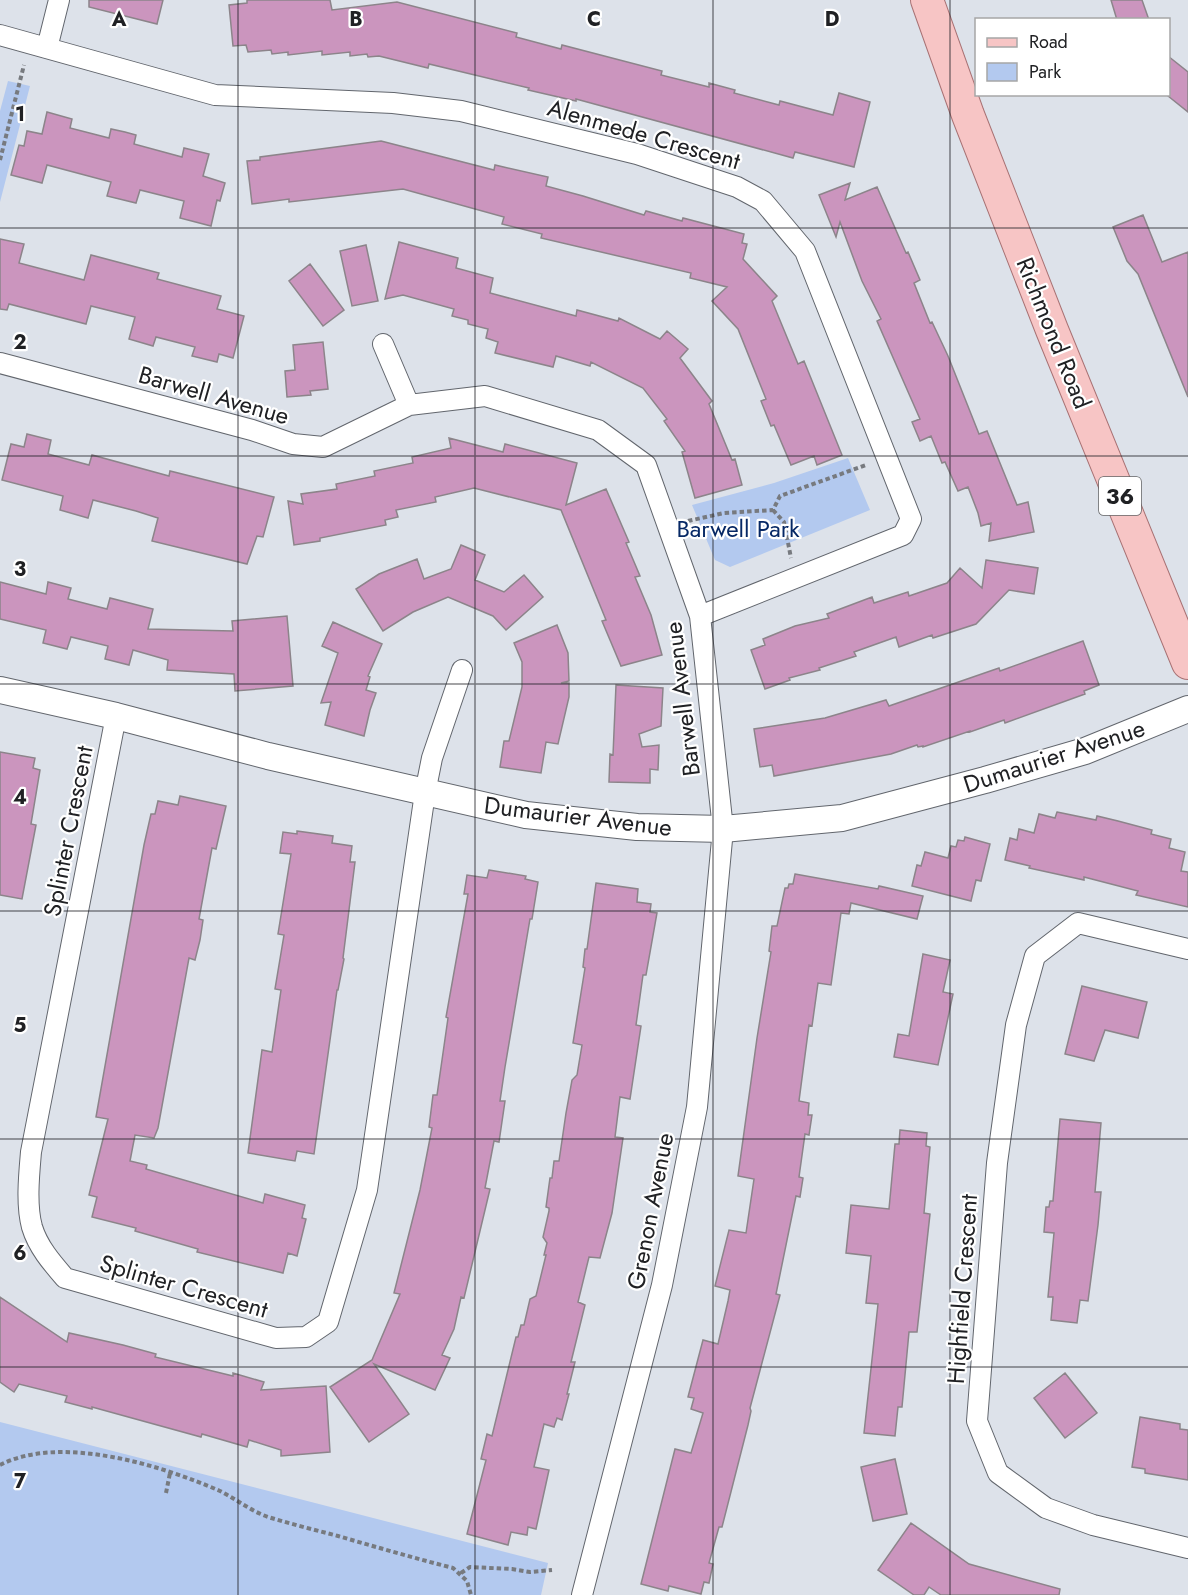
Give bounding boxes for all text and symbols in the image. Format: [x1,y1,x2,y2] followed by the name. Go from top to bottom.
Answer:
[111,5,127,34] text: A
[349,5,363,34] text: B
[587,5,601,34] text: C
[825,5,839,34] text: D
[975,18,1170,96] legend
[1029,29,1068,55] text: Road
[1029,59,1061,85] text: Park
[543,90,745,178] street label: Alenmede Crescent
[15,100,25,129] text: 1
[1008,252,1100,414] street label: Richmond Road
[13,328,27,357] text: 2
[135,357,293,433] street label: Barwell Avenue
[1099,477,1141,515] road number: 36
[676,511,800,546] park label: Barwell Park
[14,555,26,584] text: 3
[655,620,709,778] street label: Barwell Avenue
[959,710,1149,802] street label: Dumaurier Avenue
[34,742,102,919] street label: Splinter Crescent
[13,783,27,812] text: 4
[482,787,674,845] street label: Dumaurier Avenue
[14,1011,27,1040] text: 5
[618,1130,682,1292] street label: Grenon Avenue
[938,1193,986,1385] street label: Highfield Crescent
[13,1239,27,1268] text: 6
[96,1245,272,1327] street label: Splinter Crescent
[14,1467,27,1496] text: 7

